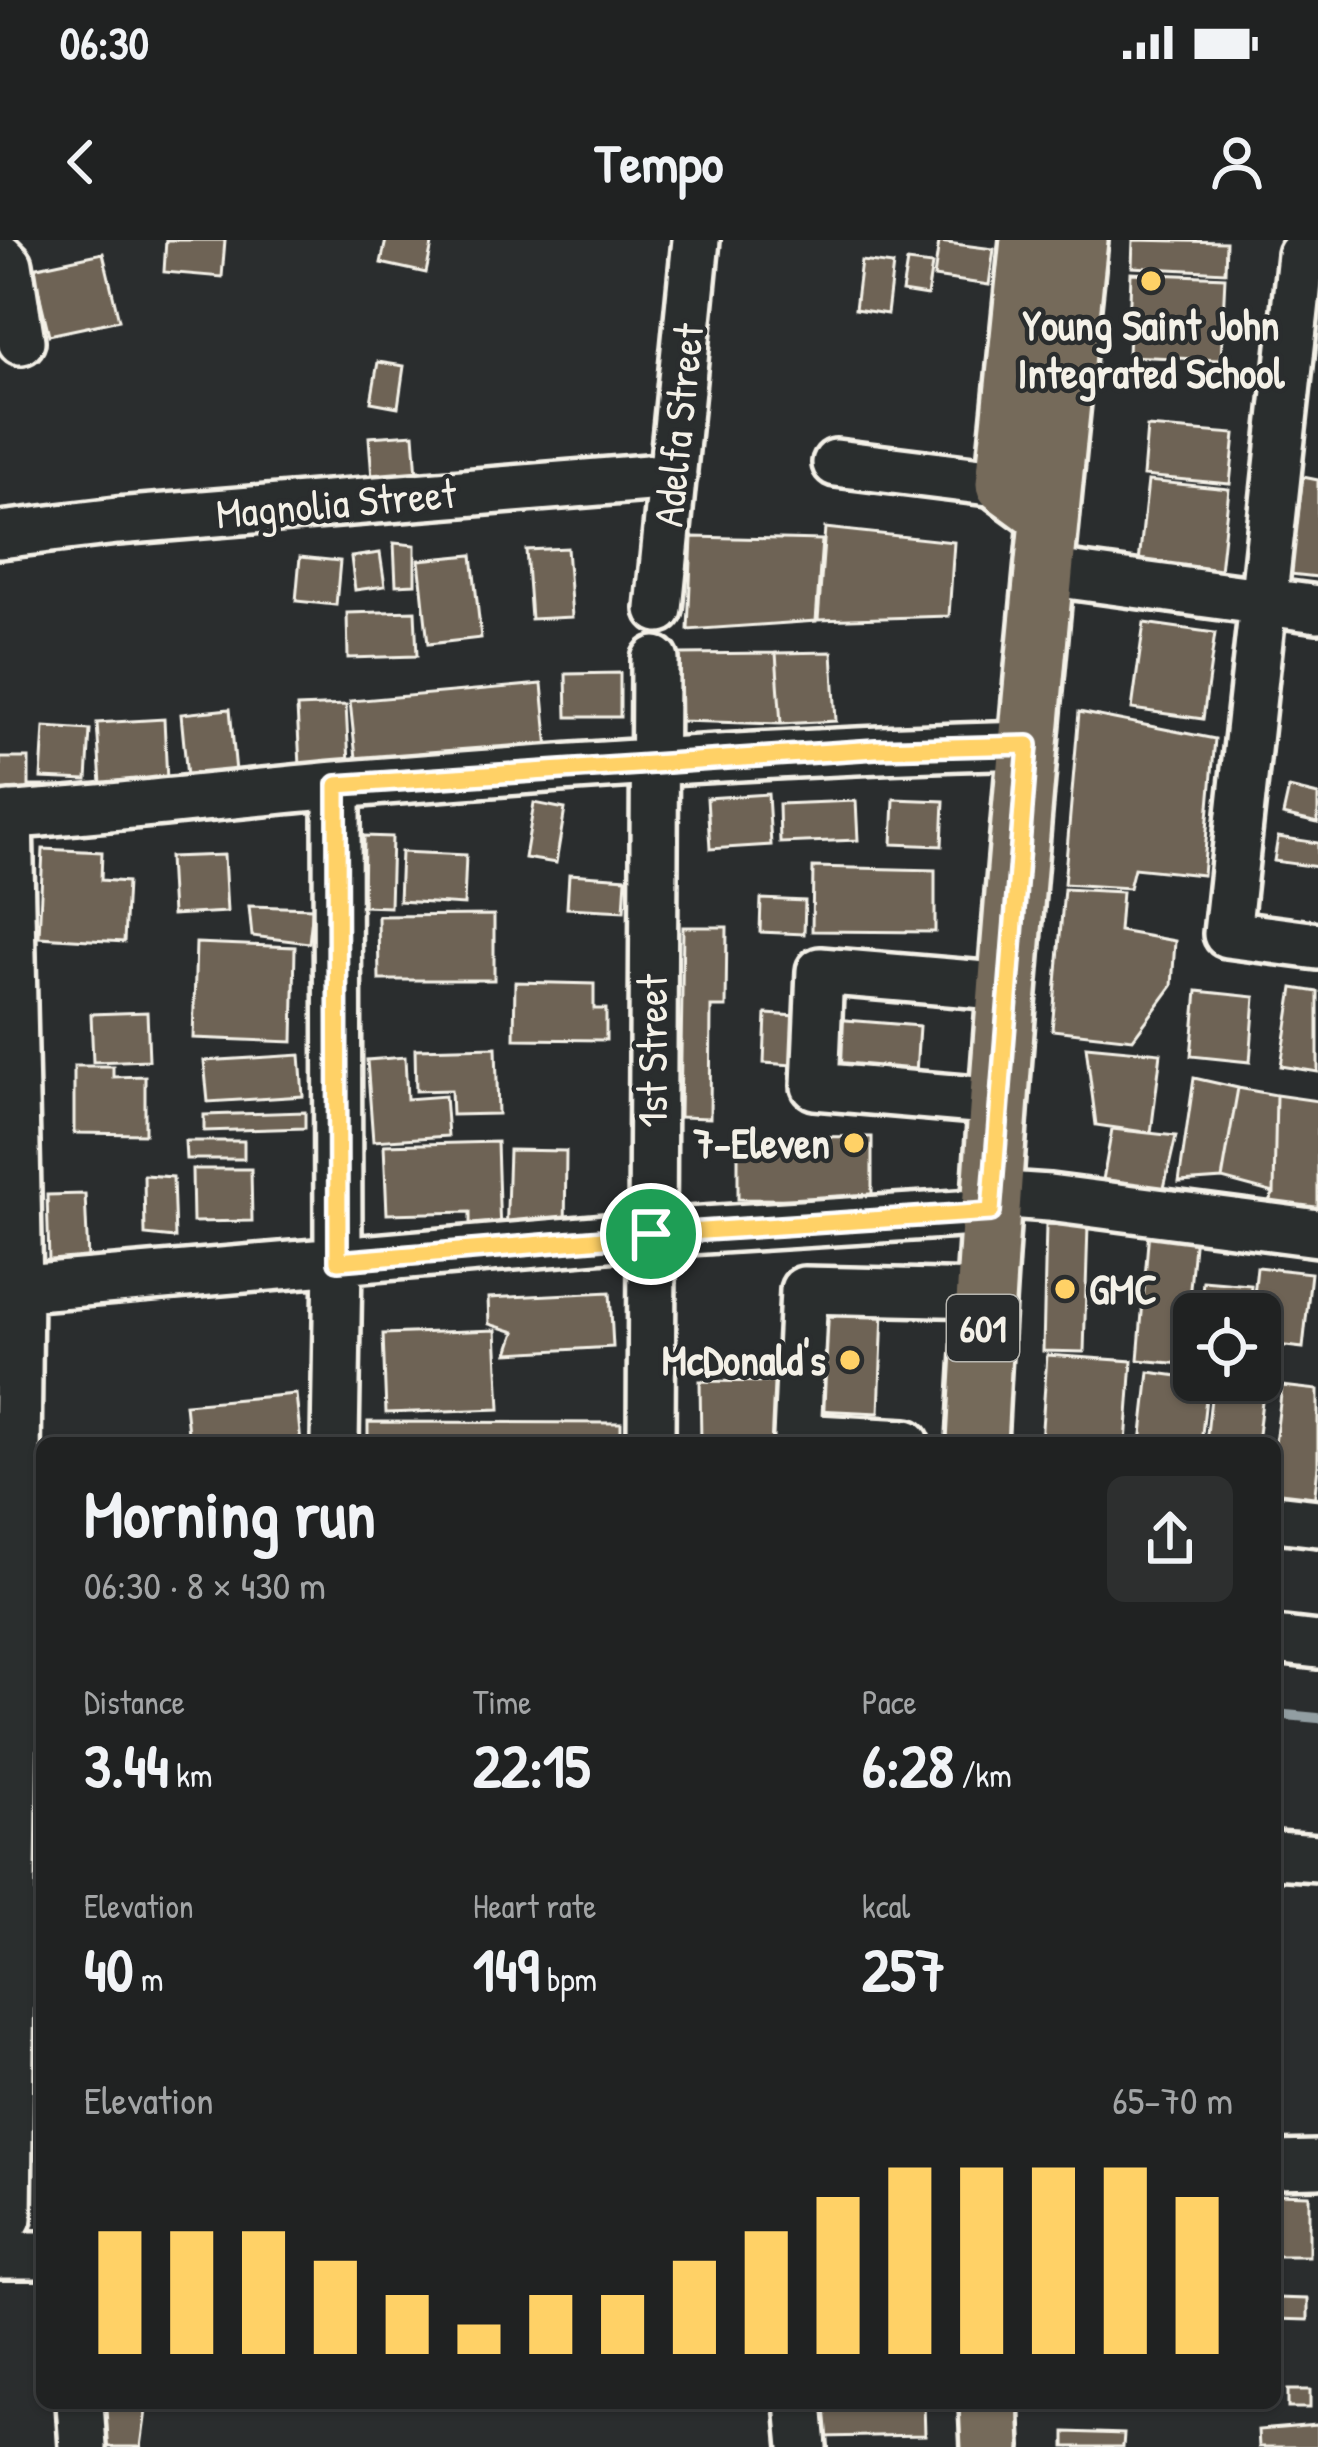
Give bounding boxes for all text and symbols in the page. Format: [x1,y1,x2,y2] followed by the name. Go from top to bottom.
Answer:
[60,12,149,73] text: 06:30
[595,126,723,199] text: Tempo
[48,129,114,195] icon: back
[1204,129,1270,195] icon: person
[1138,268,1164,294] marker: Young Saint John Integrated School
[1018,296,1285,402] place label: Young Saint John Integrated School
[639,320,717,529] street label: Adelfa Street
[214,464,459,541] street label: Magnolia Street
[623,974,680,1128] street label: 1st Street
[693,1114,830,1171] place label: 7-Eleven
[841,1130,867,1156] marker: 7-Eleven
[600,1183,702,1285] pin
[618,1201,684,1267] icon: arrive
[1089,1260,1157,1317] place label: GMC
[1052,1276,1078,1302] marker: GMC
[1173,1293,1281,1401] map controls
[1173,1293,1281,1401] button: locate
[947,1295,1019,1361] road number: 601
[662,1331,826,1388] place label: McDonald's
[837,1347,863,1373] marker: McDonald's
[84,1468,376,1558] text: Morning run
[1107,1476,1233,1602] button: share
[84,1558,326,1611] text: 06:30 · 8 × 430 m
[84,1680,185,1724] text: Distance
[473,1680,531,1724] text: Time
[862,1680,917,1724] text: Pace
[84,1724,169,1806] text: 3.44
[473,1724,590,1806] text: 22:15
[862,1724,954,1806] text: 6:28
[169,1753,212,1797] text: km
[954,1753,1012,1797] text: /km
[84,1884,194,1928] text: Elevation
[473,1884,596,1928] text: Heart rate
[862,1884,910,1928] text: kcal
[84,1928,133,2010] text: 40
[473,1928,539,2010] text: 149
[862,1928,945,2010] text: 257
[133,1957,163,2001] text: m
[539,1957,597,2001] text: bpm
[84,2073,214,2126] text: Elevation
[1112,2073,1233,2126] text: 65–70 m

